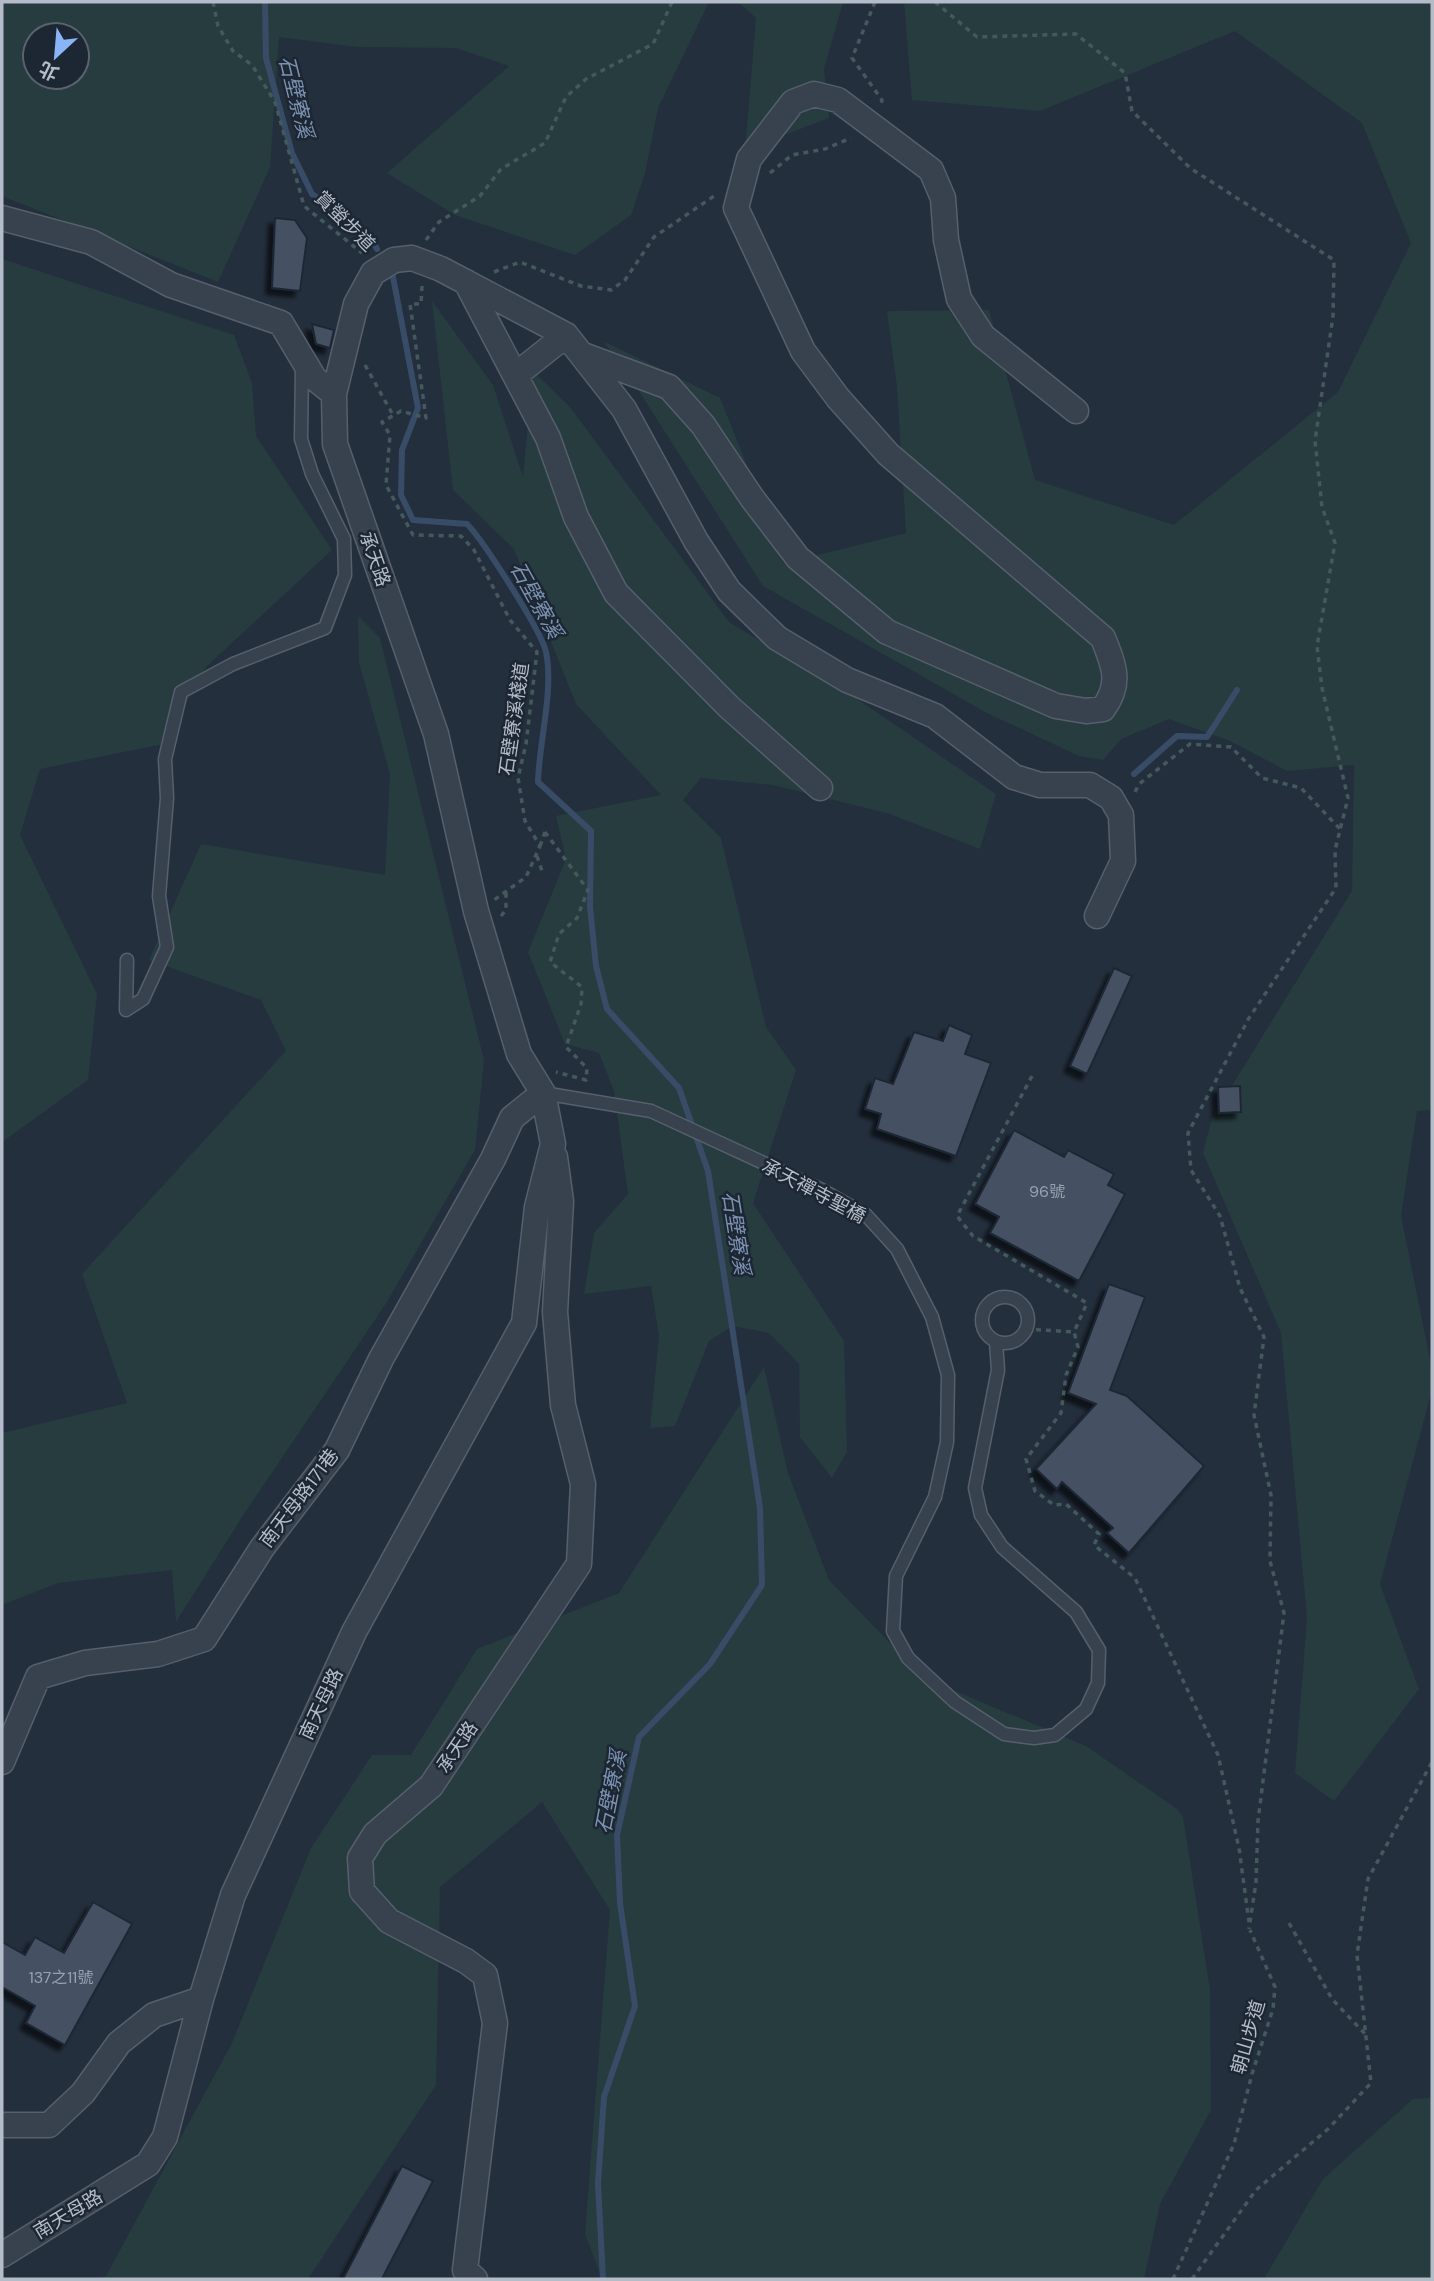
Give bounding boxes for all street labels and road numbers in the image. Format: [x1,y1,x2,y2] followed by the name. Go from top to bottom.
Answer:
[309,185,381,257] street label: 賞螢步道
[354,528,396,590] street label: 承天路
[494,661,534,777] street label: 石壁寮溪棧道
[758,1153,870,1229] street label: 承天禪寺聖橋
[254,1444,344,1552] street label: 南天母路171巷
[294,1664,348,1744] street label: 南天母路
[431,1716,483,1778] street label: 承天路
[1226,1997,1270,2077] street label: 朝山步道
[29,2184,107,2244] street label: 南天母路

